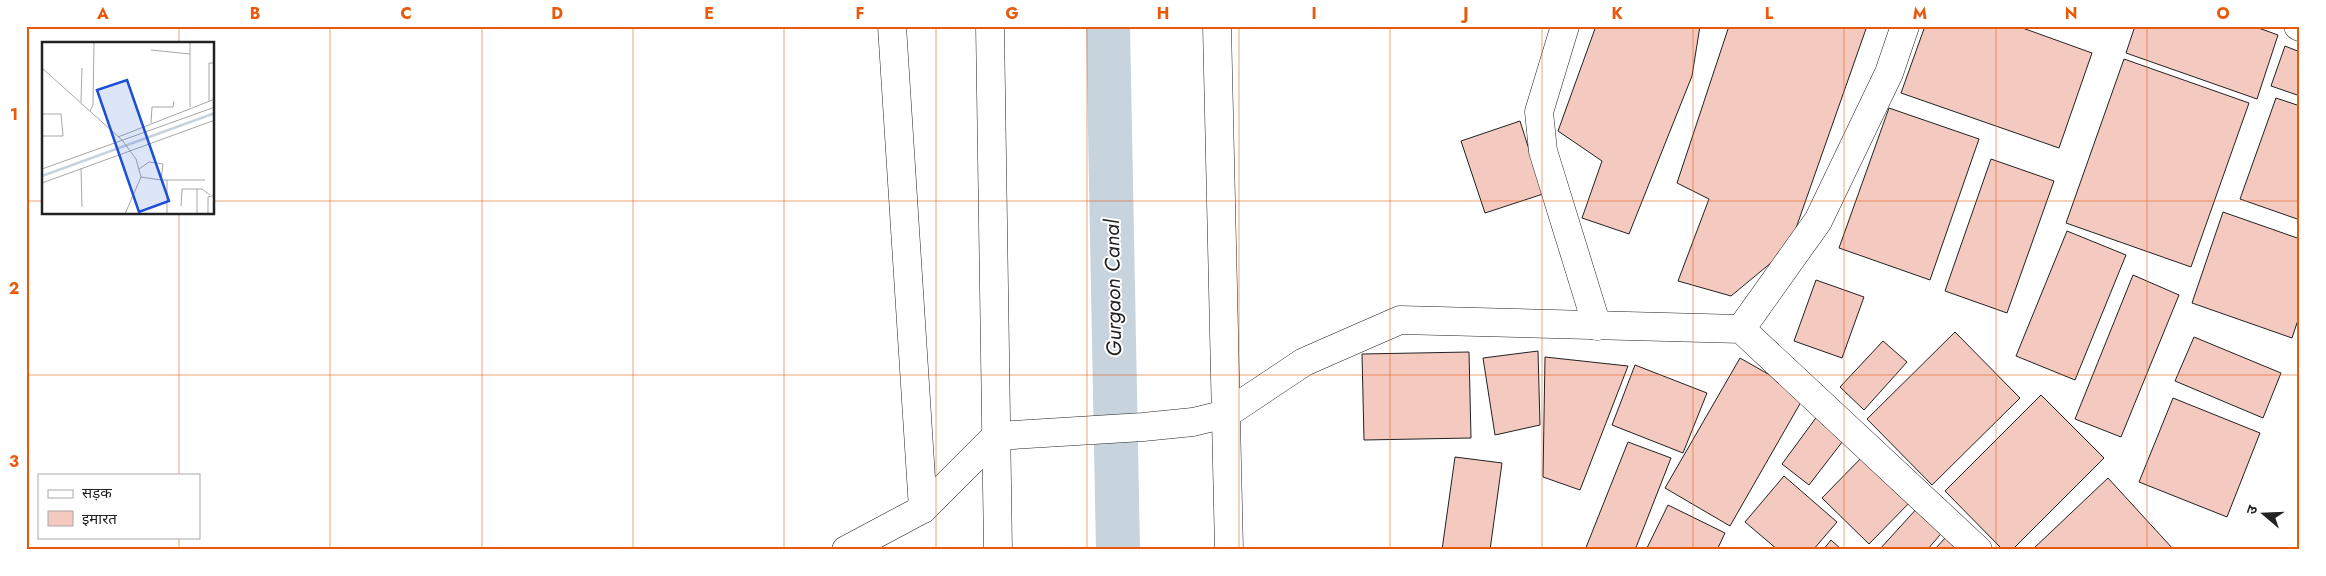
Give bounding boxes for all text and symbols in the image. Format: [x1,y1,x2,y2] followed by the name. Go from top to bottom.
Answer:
[96,2,109,25] text: A
[250,2,260,25] text: B
[400,2,412,25] text: C
[551,2,563,25] text: D
[704,2,714,25] text: E
[856,2,864,25] text: F
[1005,2,1019,25] text: G
[1157,2,1169,25] text: H
[1311,2,1317,25] text: I
[1460,2,1469,25] text: J
[1611,2,1623,25] text: K
[1765,2,1774,25] text: L
[1913,2,1927,25] text: M
[2065,2,2077,25] text: N
[2216,2,2230,25] text: O
[42,42,215,215] inset map
[10,103,18,126] text: 1
[1097,218,1129,357] water label: Gurgaon Canal
[9,277,19,300] text: 2
[9,450,19,473] text: 3
[38,474,200,538] legend
[82,482,112,504] text: सड़क
[2238,488,2288,538] north arrow
[2241,502,2263,517] text: उ
[82,508,117,530] text: इमारत

